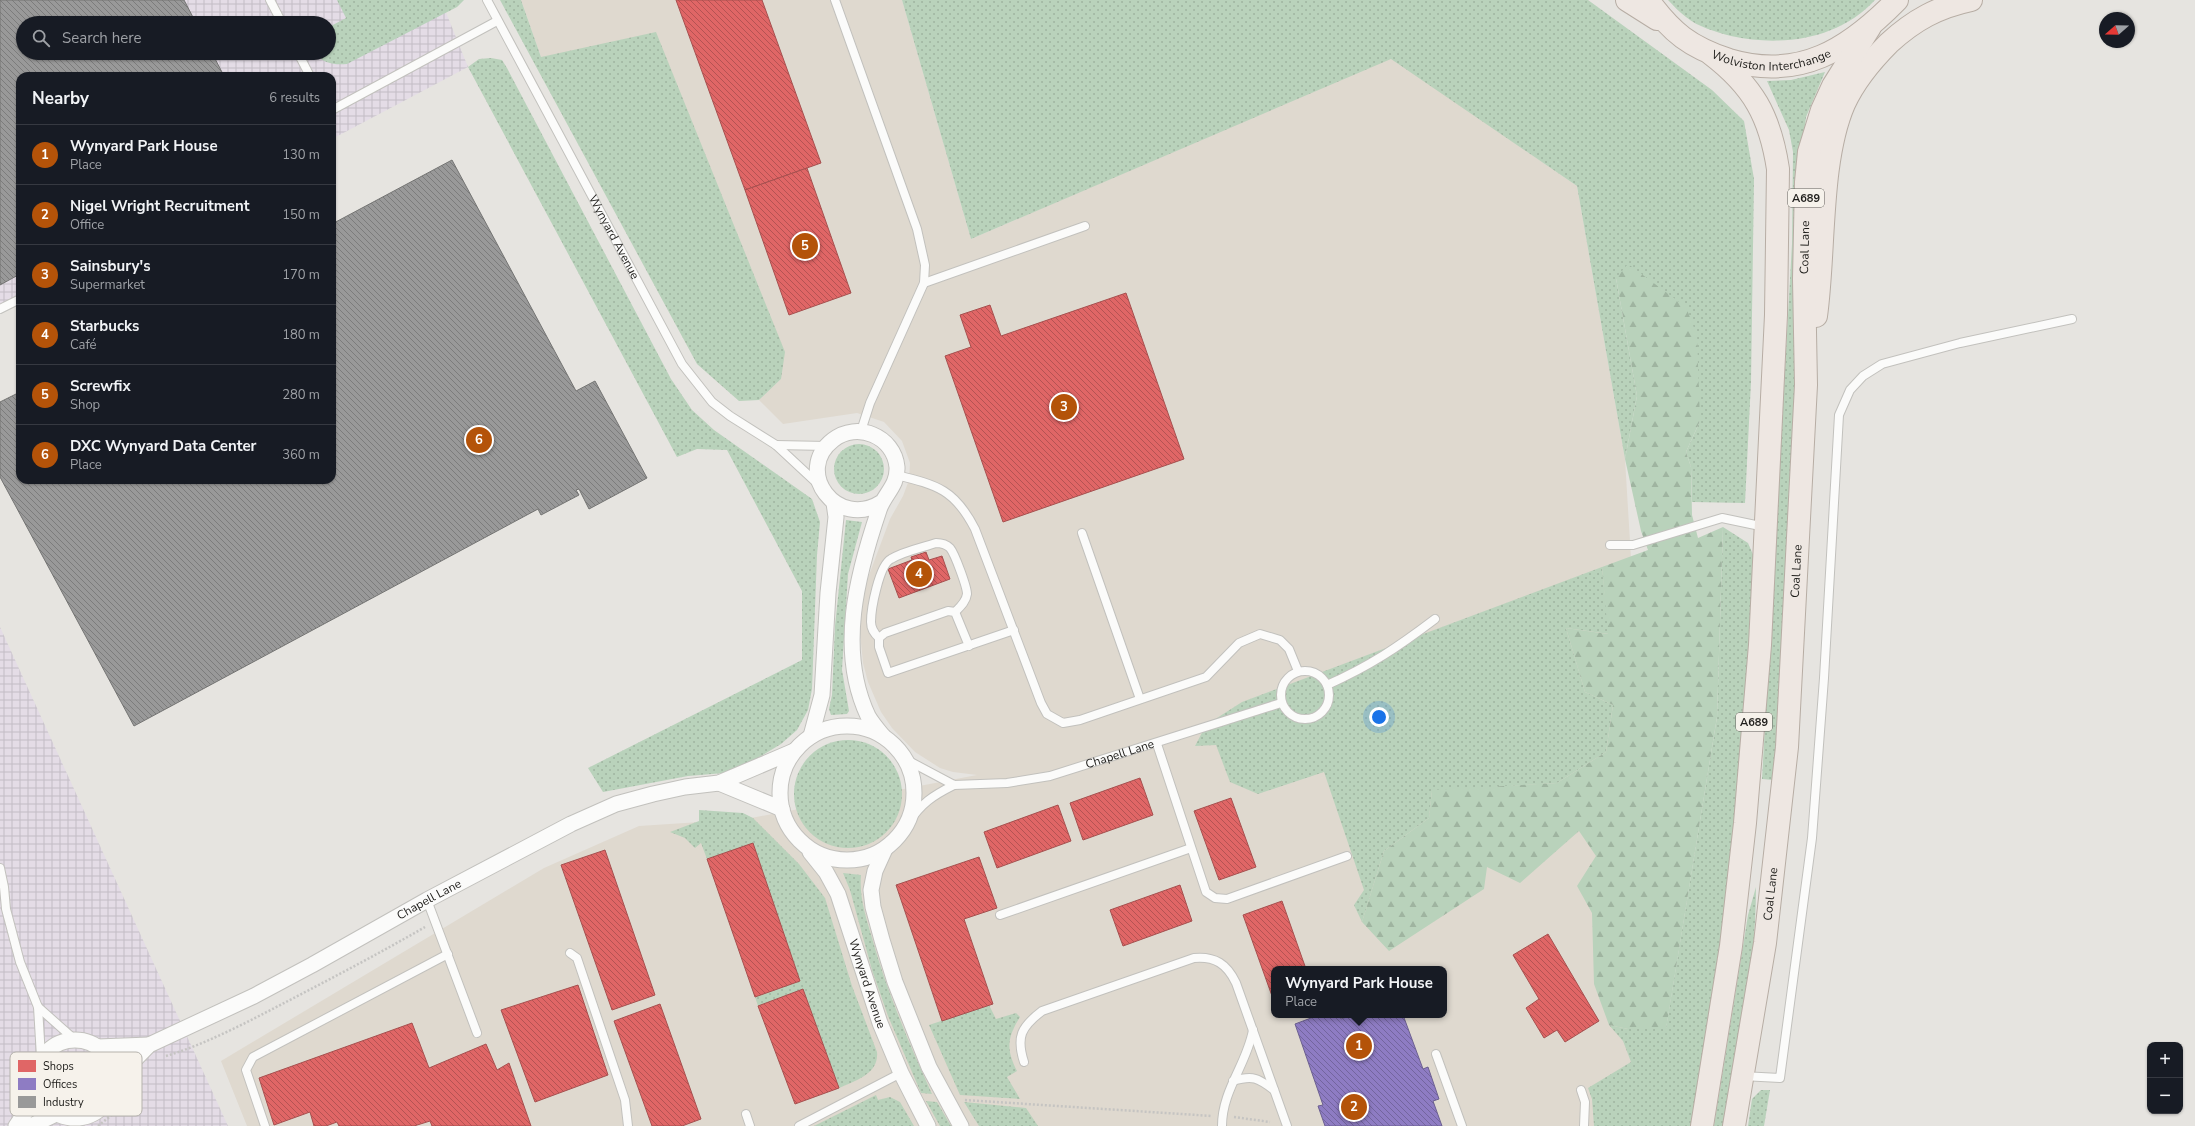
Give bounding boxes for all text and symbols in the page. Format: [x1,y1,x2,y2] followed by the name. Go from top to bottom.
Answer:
[2099,12,2135,48] north arrow
[16,16,336,60] search box
[30,27,52,49] icon: search
[62,28,142,48] text: Search here
[1709,45,1834,75] street label: Wolviston Interchange
[32,87,89,110] text: Nearby
[269,89,320,107] text: 6 results
[70,136,218,156] text: Wynyard Park House
[41,146,49,164] text: 1
[282,146,320,164] text: 130 m
[70,156,102,174] text: Place
[1788,189,1824,207] road number: A689
[585,192,643,282] street label: Wynyard Avenue
[70,196,250,216] text: Nigel Wright Recruitment
[41,206,49,224] text: 2
[282,206,320,224] text: 150 m
[70,216,104,234] text: Office
[1796,220,1813,274] street label: Coal Lane
[792,231,818,261] pin: 5
[70,256,150,276] text: Sainsbury's
[41,266,49,284] text: 3
[282,266,320,284] text: 170 m
[70,276,145,294] text: Supermarket
[70,316,139,336] text: Starbucks
[41,326,49,344] text: 4
[282,326,320,344] text: 180 m
[70,336,97,354] text: Café
[70,376,131,396] text: Screwfix
[41,386,49,404] text: 5
[282,386,320,404] text: 280 m
[1051,392,1077,422] pin: 3
[70,396,100,414] text: Shop
[466,425,492,455] pin: 6
[70,436,256,456] text: DXC Wynyard Data Center
[41,446,49,464] text: 6
[282,446,320,464] text: 360 m
[70,456,102,474] text: Place
[1787,544,1806,598] street label: Coal Lane
[906,559,932,589] pin: 4
[1369,707,1389,727] your location
[1736,713,1772,731] road number: A689
[1083,736,1156,772] street label: Chapell Lane
[1760,866,1781,921] street label: Coal Lane
[394,875,464,923] street label: Chapell Lane
[845,937,889,1031] street label: Wynyard Avenue
[1271,966,1447,1018] popup
[1285,973,1433,993] text: Wynyard Park House
[1285,993,1317,1011] text: Place
[1346,1031,1372,1061] pin: 1
[2147,1042,2183,1114] map controls
[2147,1042,2183,1078] button: +
[10,1052,142,1116] legend
[43,1059,74,1074] text: Shops
[43,1077,77,1092] text: Offices
[2147,1078,2183,1114] button: −
[1341,1092,1367,1122] pin: 2
[43,1095,84,1110] text: Industry

